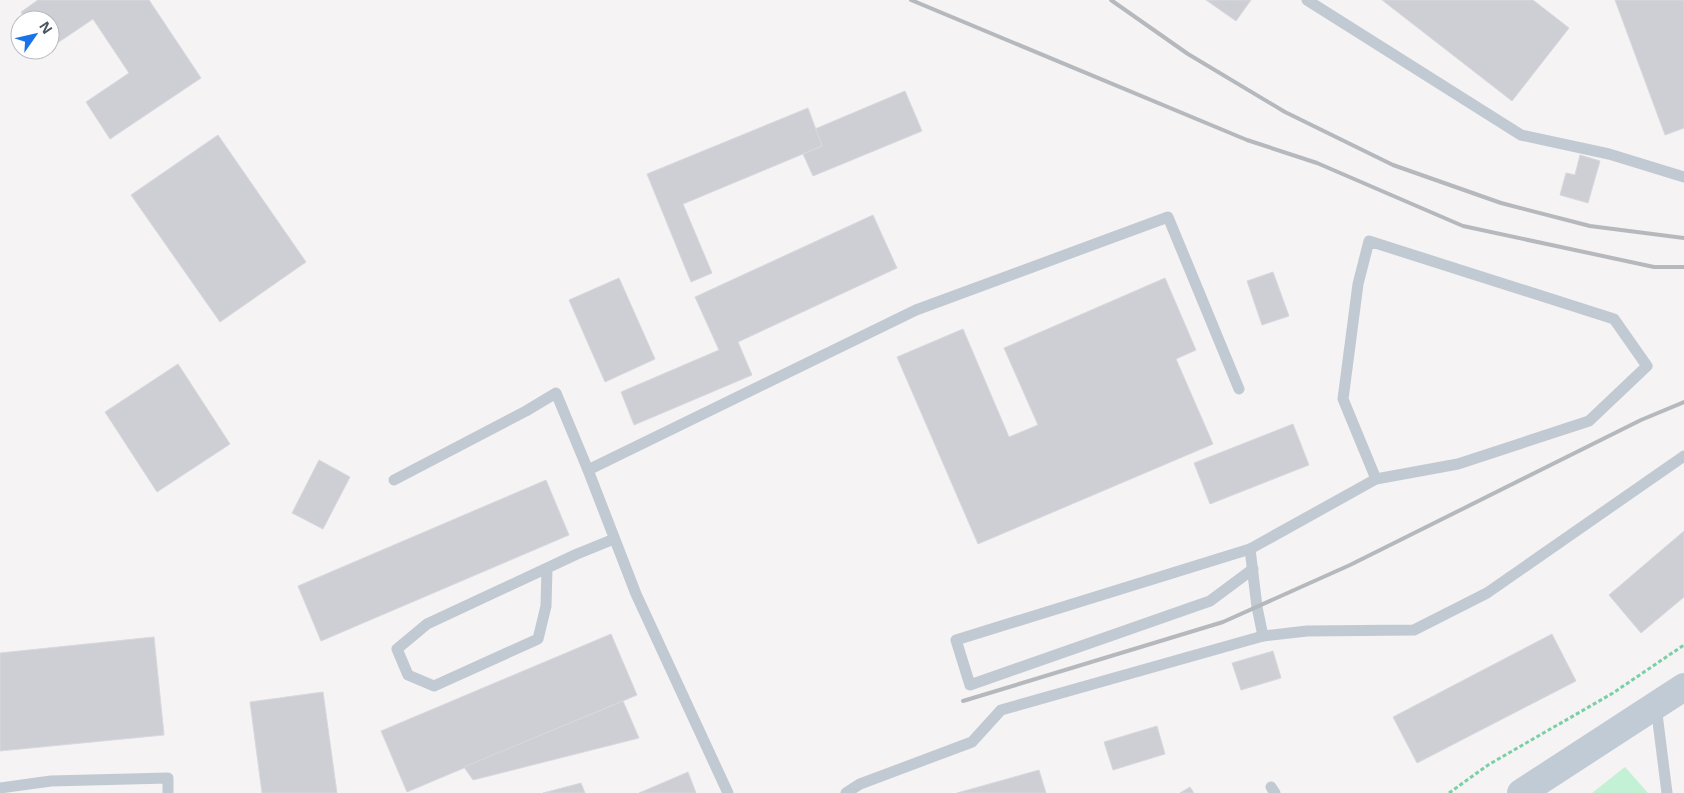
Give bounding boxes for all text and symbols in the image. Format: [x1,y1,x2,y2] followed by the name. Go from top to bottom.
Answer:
[10,10,60,60] north arrow
[35,17,57,37] text: N

